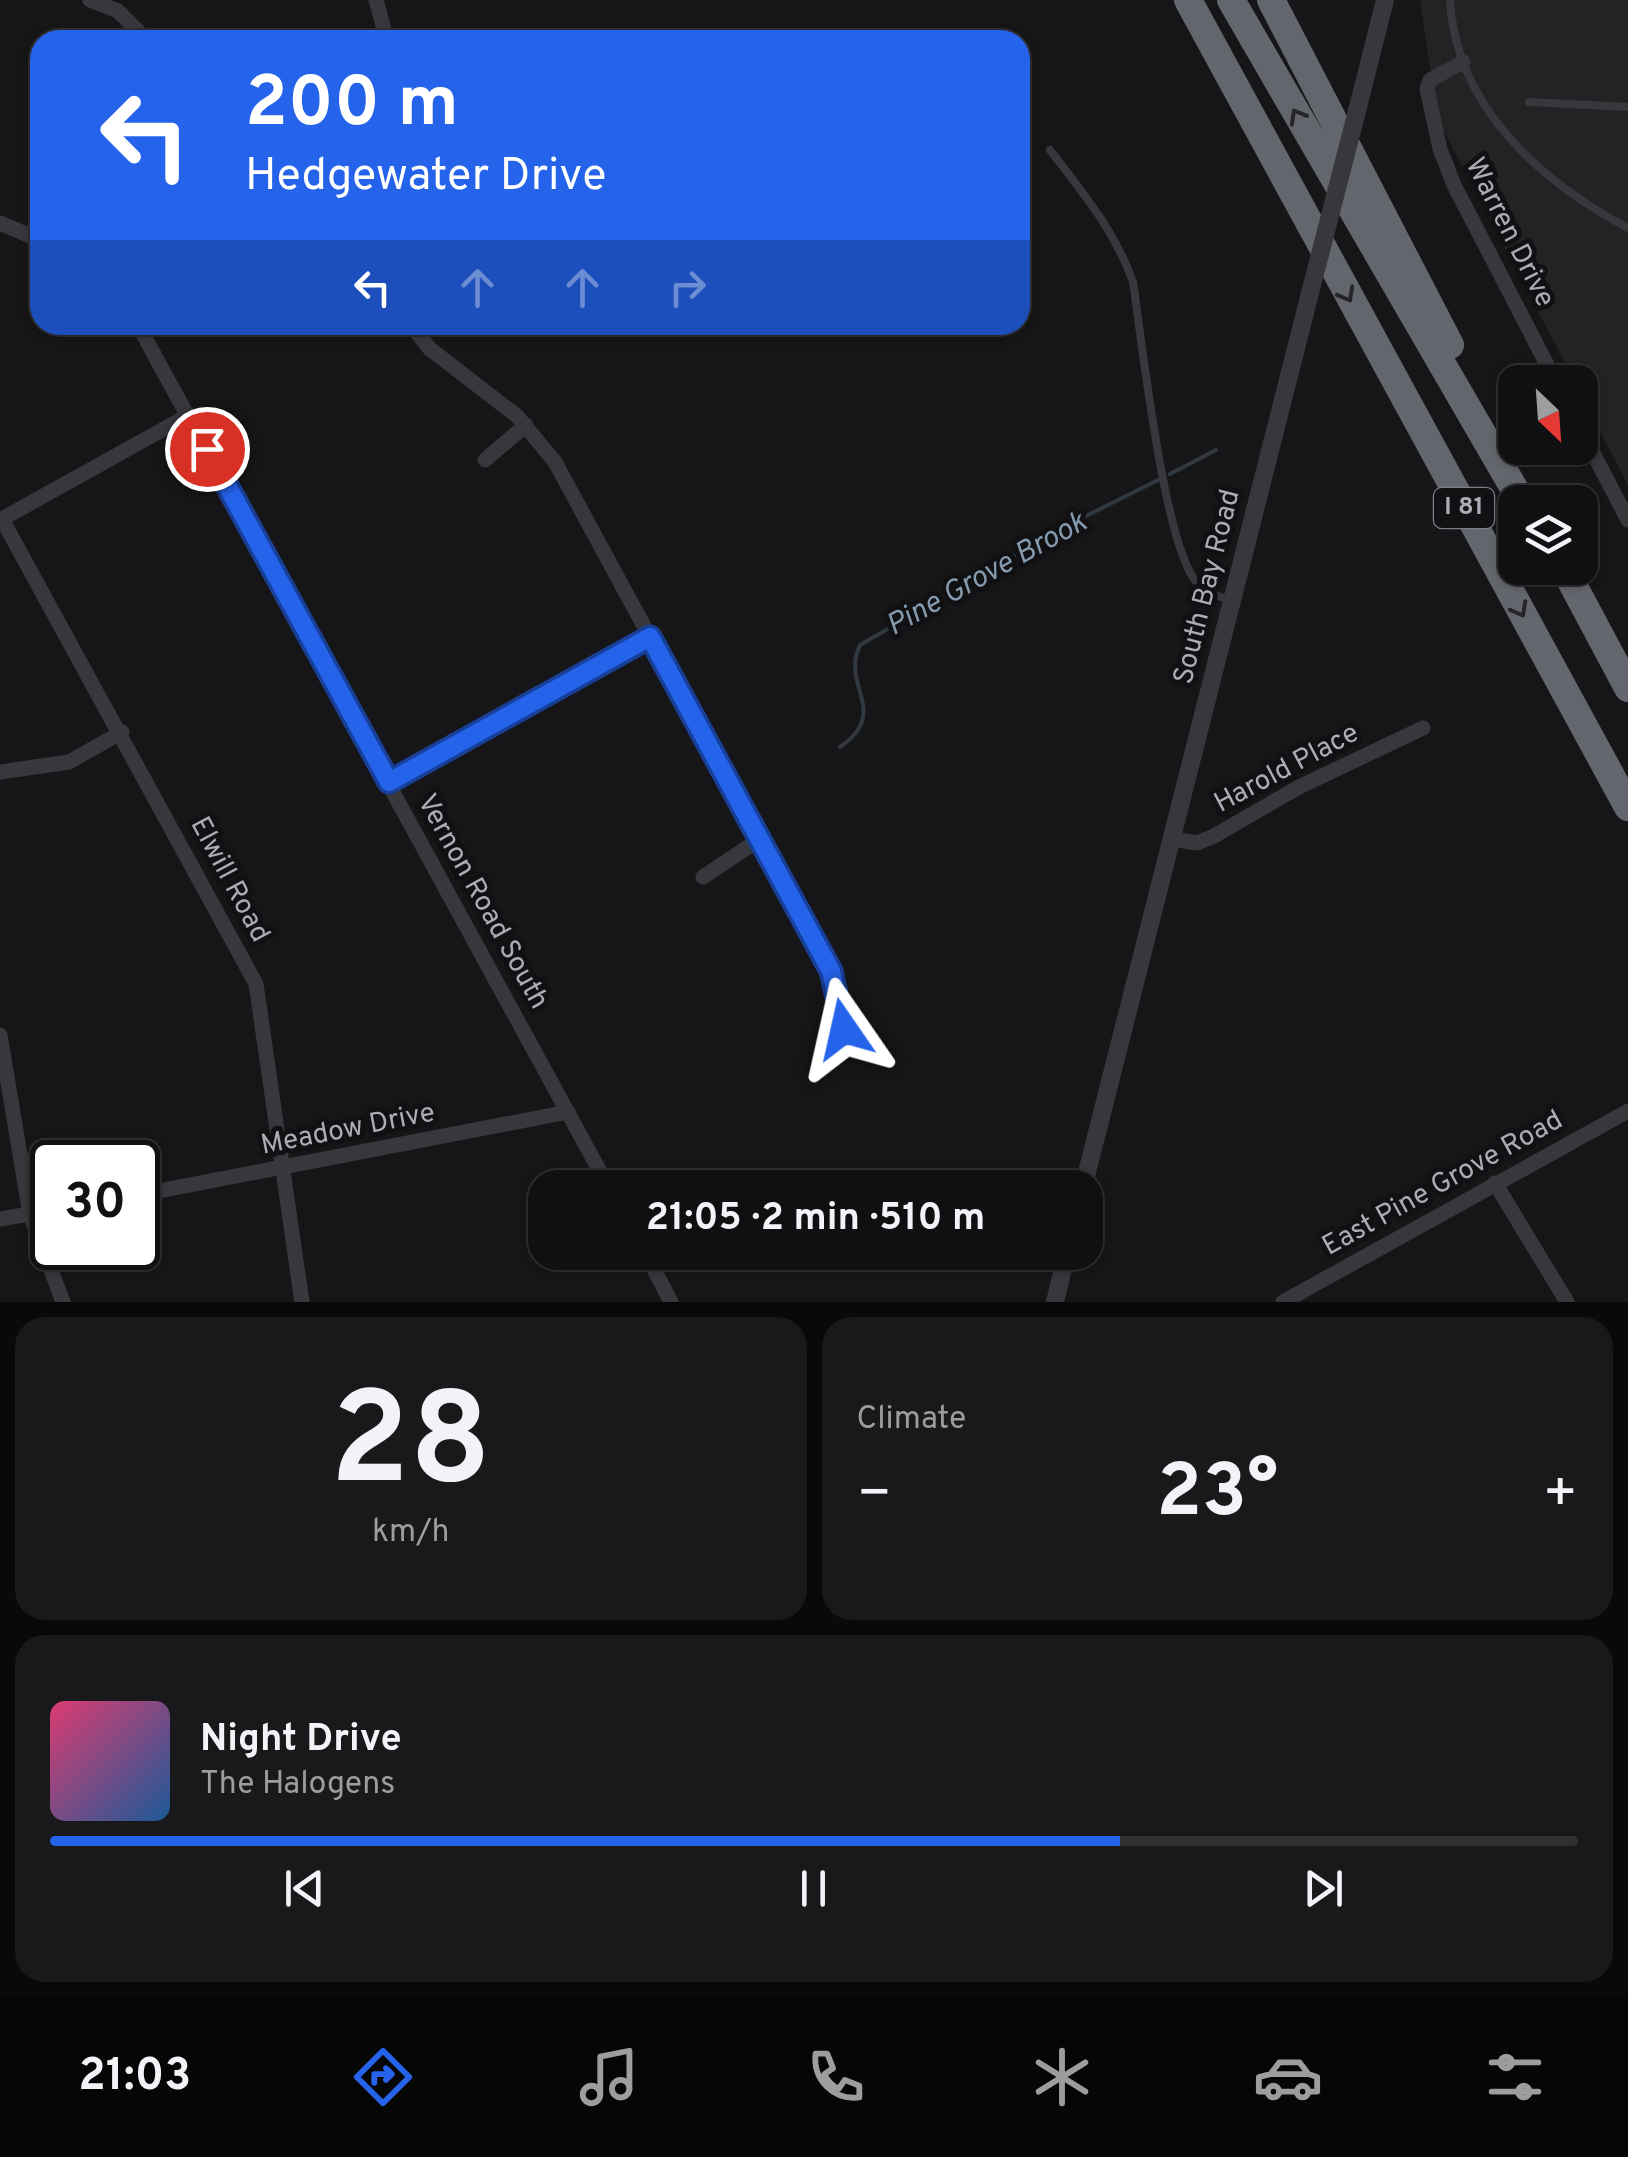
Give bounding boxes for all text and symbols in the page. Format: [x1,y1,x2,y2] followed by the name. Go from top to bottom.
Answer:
[245,62,459,151] text: 200 m
[80,70,210,200] icon: left
[1290,109,1309,127] one-way arrow
[245,149,606,206] text: Hedgewater Drive
[1456,152,1562,314] street label: Warren Drive
[345,260,400,315] icon: left
[450,260,505,315] icon: ahead
[555,260,610,315] icon: ahead
[660,260,715,315] icon: right
[1335,284,1354,302] one-way arrow
[1498,365,1598,465] north arrow
[1498,365,1598,585] map controls
[165,407,250,492] pin
[180,422,235,477] icon: arrive
[1498,485,1598,585] button: layers
[1166,486,1250,688] street label: South Bay Road
[1434,488,1494,528] road number: I 81
[880,504,1094,645] water label: Pine Grove Brook
[1508,600,1528,618] one-way arrow
[1208,716,1366,822] street label: Harold Place
[408,788,556,1016] street label: Vernon Road South
[181,811,277,949] street label: Elwill Road
[792,977,896,1081] position arrow
[258,1095,438,1165] street label: Meadow Drive
[1316,1103,1570,1265] street label: East Pine Grove Road
[30,1140,160,1270] speed limit sign: 30
[646,1195,985,1244] text: 21:05 · 2 min · 510 m
[330,1365,491,1530] text: 28
[857,1400,966,1440] text: Climate
[1156,1448,1278,1543] text: 23°
[857,1461,892,1531] text: −
[1543,1461,1578,1531] text: +
[372,1513,450,1553] text: km/h
[200,1716,402,1765] text: Night Drive
[200,1765,395,1805] text: The Halogens
[277,1861,332,1916] icon: previous
[786,1861,841,1916] icon: pause
[1296,1861,1351,1916] icon: next
[348,2042,418,2112] icon: directions
[574,2042,644,2112] icon: music
[801,2042,871,2112] icon: phone
[1027,2042,1097,2112] icon: climate
[1253,2042,1323,2112] icon: car
[1480,2042,1550,2112] icon: filters
[78,2049,191,2106] text: 21:03

